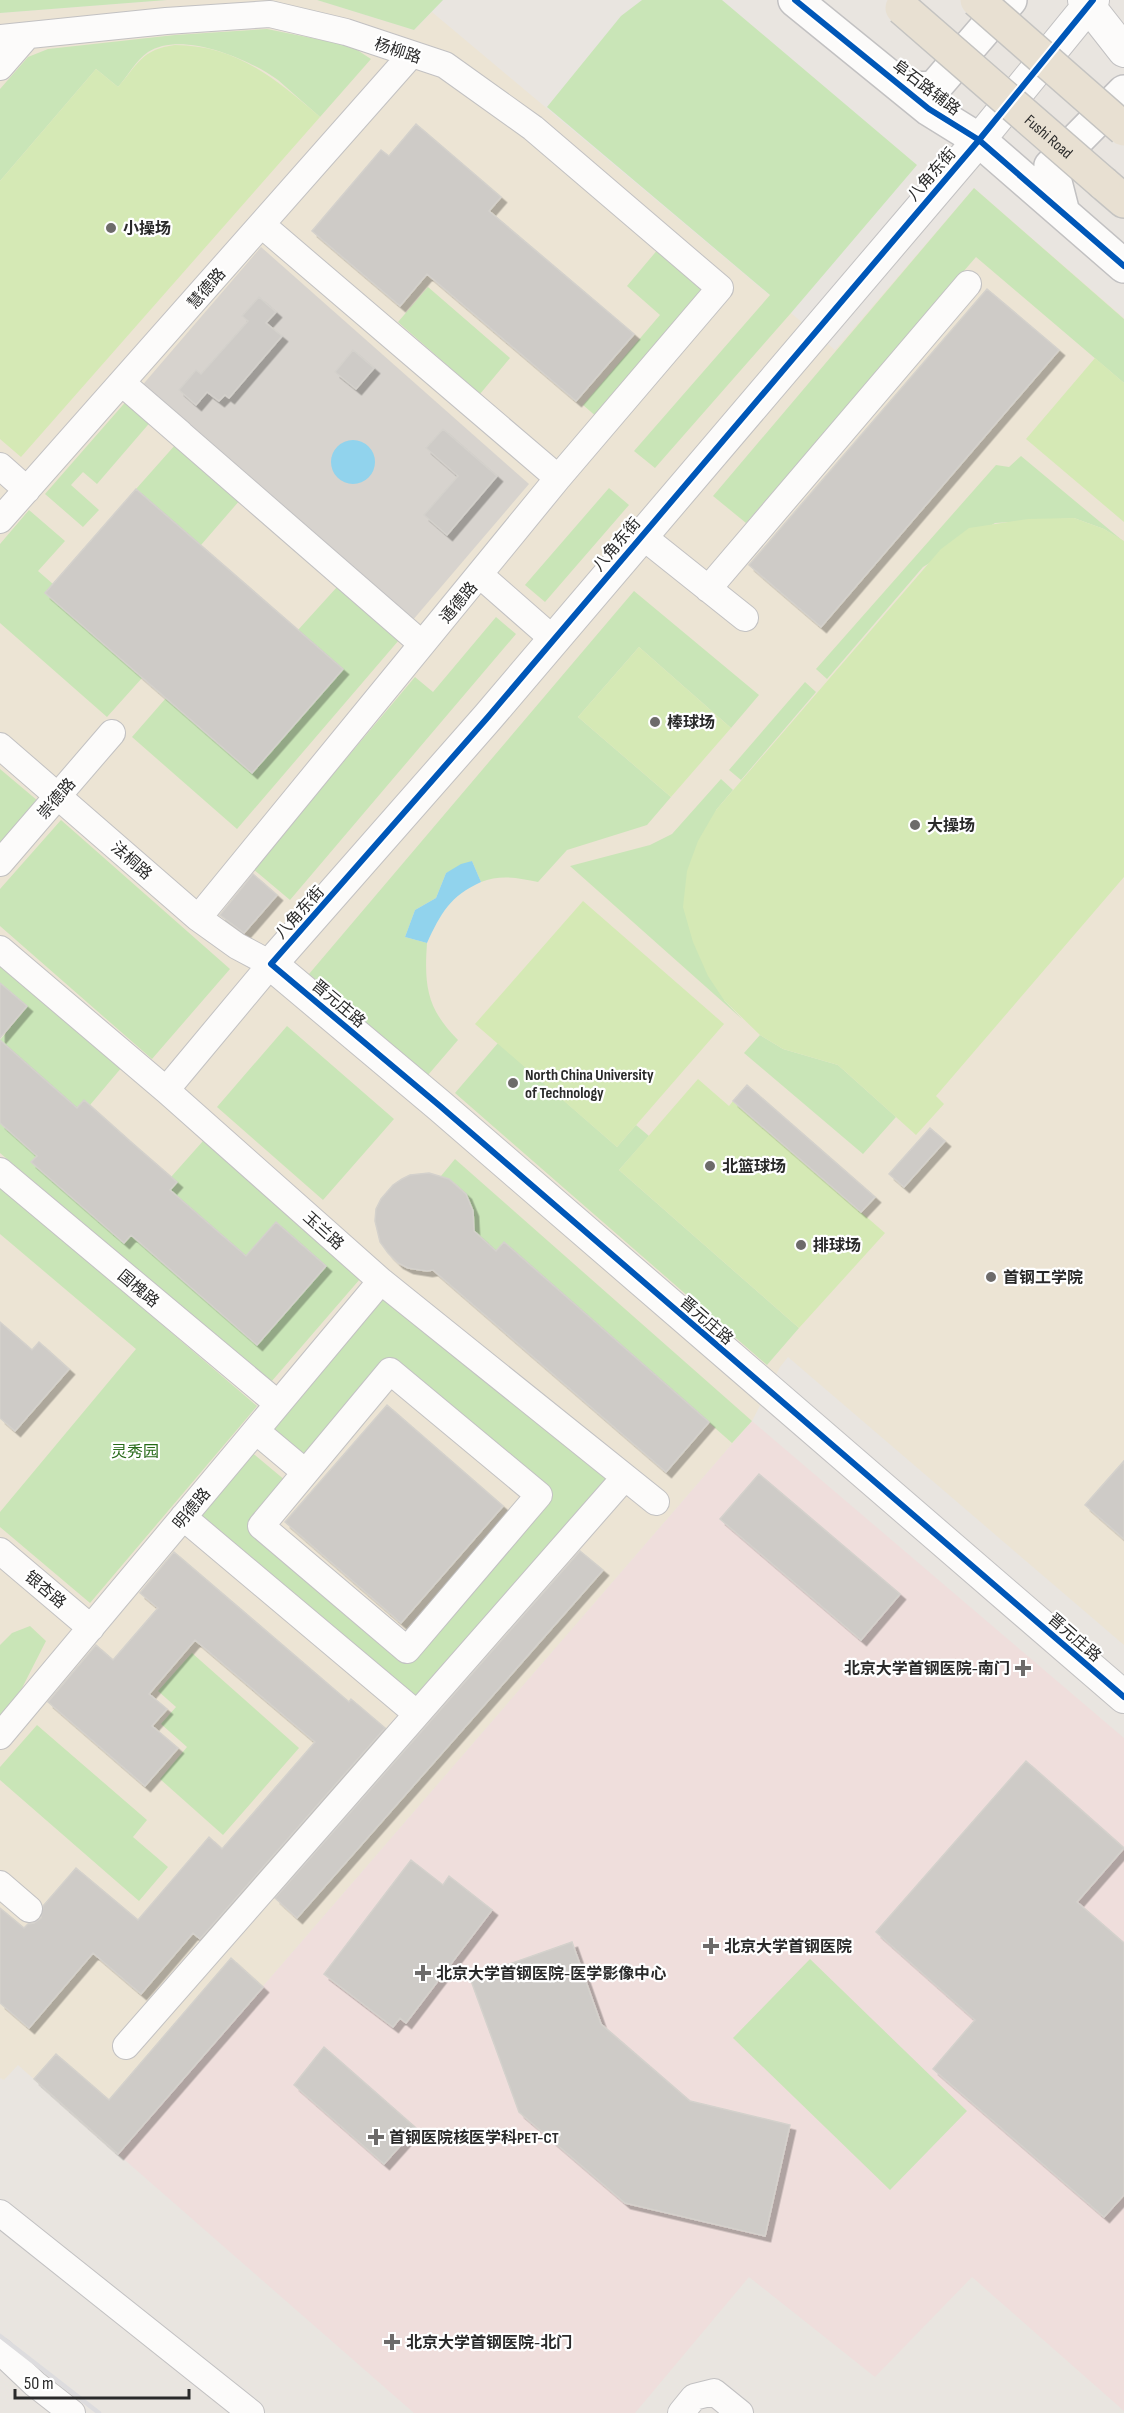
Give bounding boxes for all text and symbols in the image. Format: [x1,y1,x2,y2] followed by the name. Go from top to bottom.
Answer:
[372,35,423,68] street label: 杨柳路
[888,57,964,120] street label: 阜石路辅路
[1020,111,1076,163] street label: Fushi Road
[903,144,960,205] street label: 八角东街
[123,220,171,239] place label: 小操场
[104,221,118,235] marker: 小操场
[184,265,230,313] street label: 慧德路
[589,514,645,576] street label: 八角东街
[436,578,482,627] street label: 通德路
[667,714,715,733] place label: 棒球场
[648,715,662,729] marker: 棒球场
[34,775,80,823] street label: 崇德路
[927,817,975,836] place label: 大操场
[908,818,922,832] marker: 大操场
[107,838,155,884] street label: 法桐路
[271,882,329,943] street label: 八角东街
[307,976,369,1032] street label: 晋元庄路
[525,1066,654,1103] place label: North China University of Technology
[506,1076,520,1090] marker: North China University of Technology
[722,1158,786,1177] place label: 北篮球场
[703,1159,717,1173] marker: 北篮球场
[299,1208,347,1254] street label: 玉兰路
[813,1237,861,1256] place label: 排球场
[794,1238,808,1252] marker: 排球场
[114,1266,163,1312] street label: 国槐路
[1003,1269,1083,1288] place label: 首钢工学院
[984,1270,998,1284] marker: 首钢工学院
[676,1293,736,1349] street label: 晋元庄路
[111,1443,159,1462] park label: 灵秀园
[169,1484,215,1533] street label: 明德路
[21,1567,70,1613] street label: 银杏路
[1044,1610,1104,1666] street label: 晋元庄路
[1014,1659,1032,1677] marker: 北京大学首钢医院-南门
[844,1660,1010,1679] place label: 北京大学首钢医院-南门
[702,1937,720,1955] marker: 北京大学首钢医院
[724,1938,852,1957] place label: 北京大学首钢医院
[414,1964,432,1982] marker: 北京大学首钢医院-医学影像中心
[436,1965,666,1984] place label: 北京大学首钢医院-医学影像中心
[367,2128,385,2146] marker: 首钢医院核医学科PET-CT
[389,2128,559,2148] place label: 首钢医院核医学科PET-CT
[383,2333,401,2351] marker: 北京大学首钢医院-北门
[406,2334,572,2353] place label: 北京大学首钢医院-北门
[15,2362,189,2400] scale bar
[24,2373,54,2394] text: 50 m

